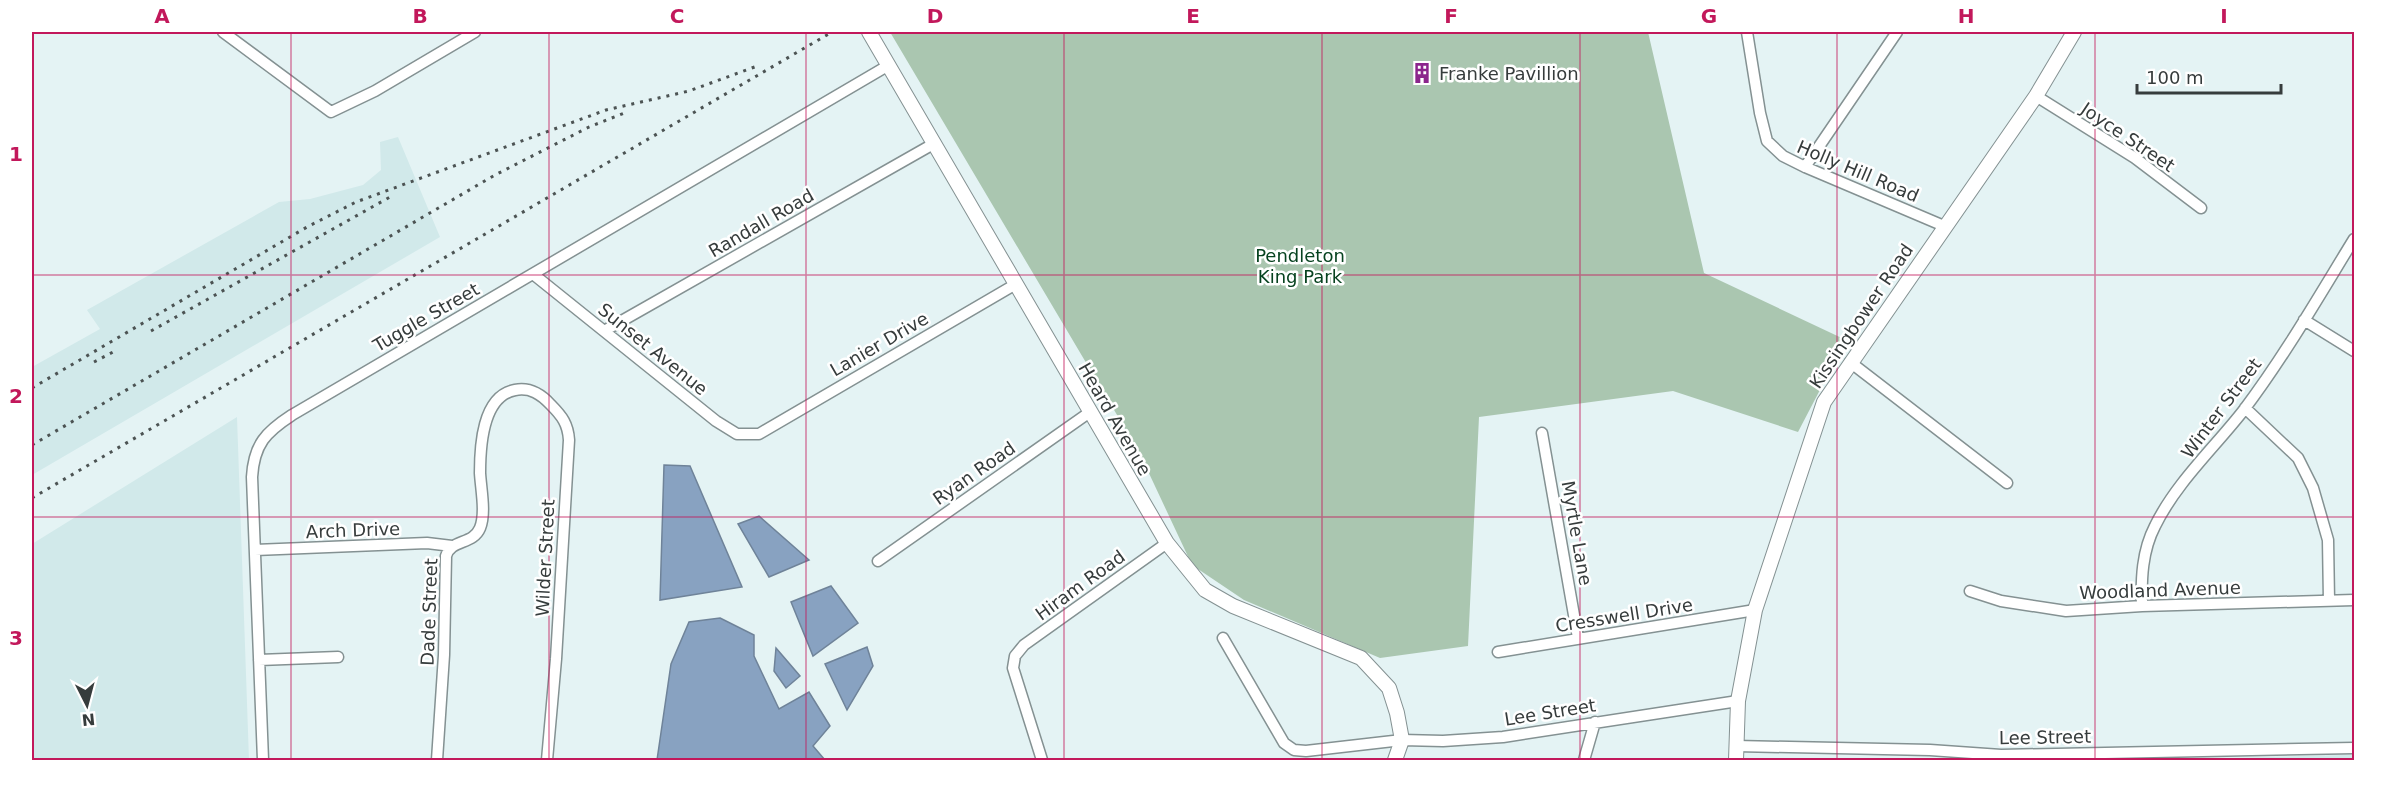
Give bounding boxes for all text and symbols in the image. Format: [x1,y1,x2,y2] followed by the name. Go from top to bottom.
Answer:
[154,4,170,28] text: A
[412,4,428,28] text: B
[670,4,684,28] text: C
[927,4,943,28] text: D
[1186,4,1200,28] text: E
[1444,4,1458,28] text: F
[1701,4,1717,28] text: G
[1958,4,1974,28] text: H
[2220,4,2228,28] text: I
[2137,57,2281,95] scale bar
[1410,61,1434,85] building icon: Franke Pavillion
[1439,63,1579,84] place label: Franke Pavillion
[2146,67,2204,88] text: 100 m
[2076,97,2179,176] street label: Joyce Street
[1794,136,1922,206] street label: Holly Hill Road
[9,142,23,166] text: 1
[705,184,817,262] street label: Randall Road
[1805,240,1917,392] street label: Kissingbower Road
[1255,245,1345,287] park label: Pendleton King Park
[368,278,483,356] street label: Tuggle Street
[594,299,712,399] street label: Sunset Avenue
[826,307,932,381] street label: Lanier Drive
[2177,354,2265,462] street label: Winter Street
[1074,359,1156,479] street label: Heard Avenue
[9,384,23,408] text: 2
[929,437,1019,509] street label: Ryan Road
[1557,479,1597,587] street label: Myrtle Lane
[531,499,559,617] street label: Wilder Street
[305,518,401,542] street label: Arch Drive
[1031,546,1129,624] street label: Hiram Road
[417,558,441,666] street label: Dade Street
[2079,577,2241,603] street label: Woodland Avenue
[1554,594,1694,636] street label: Cresswell Drive
[9,626,23,650] text: 3
[57,675,117,735] north arrow
[1503,694,1597,730] street label: Lee Street
[81,709,96,730] text: N
[1999,726,2091,748] street label: Lee Street

